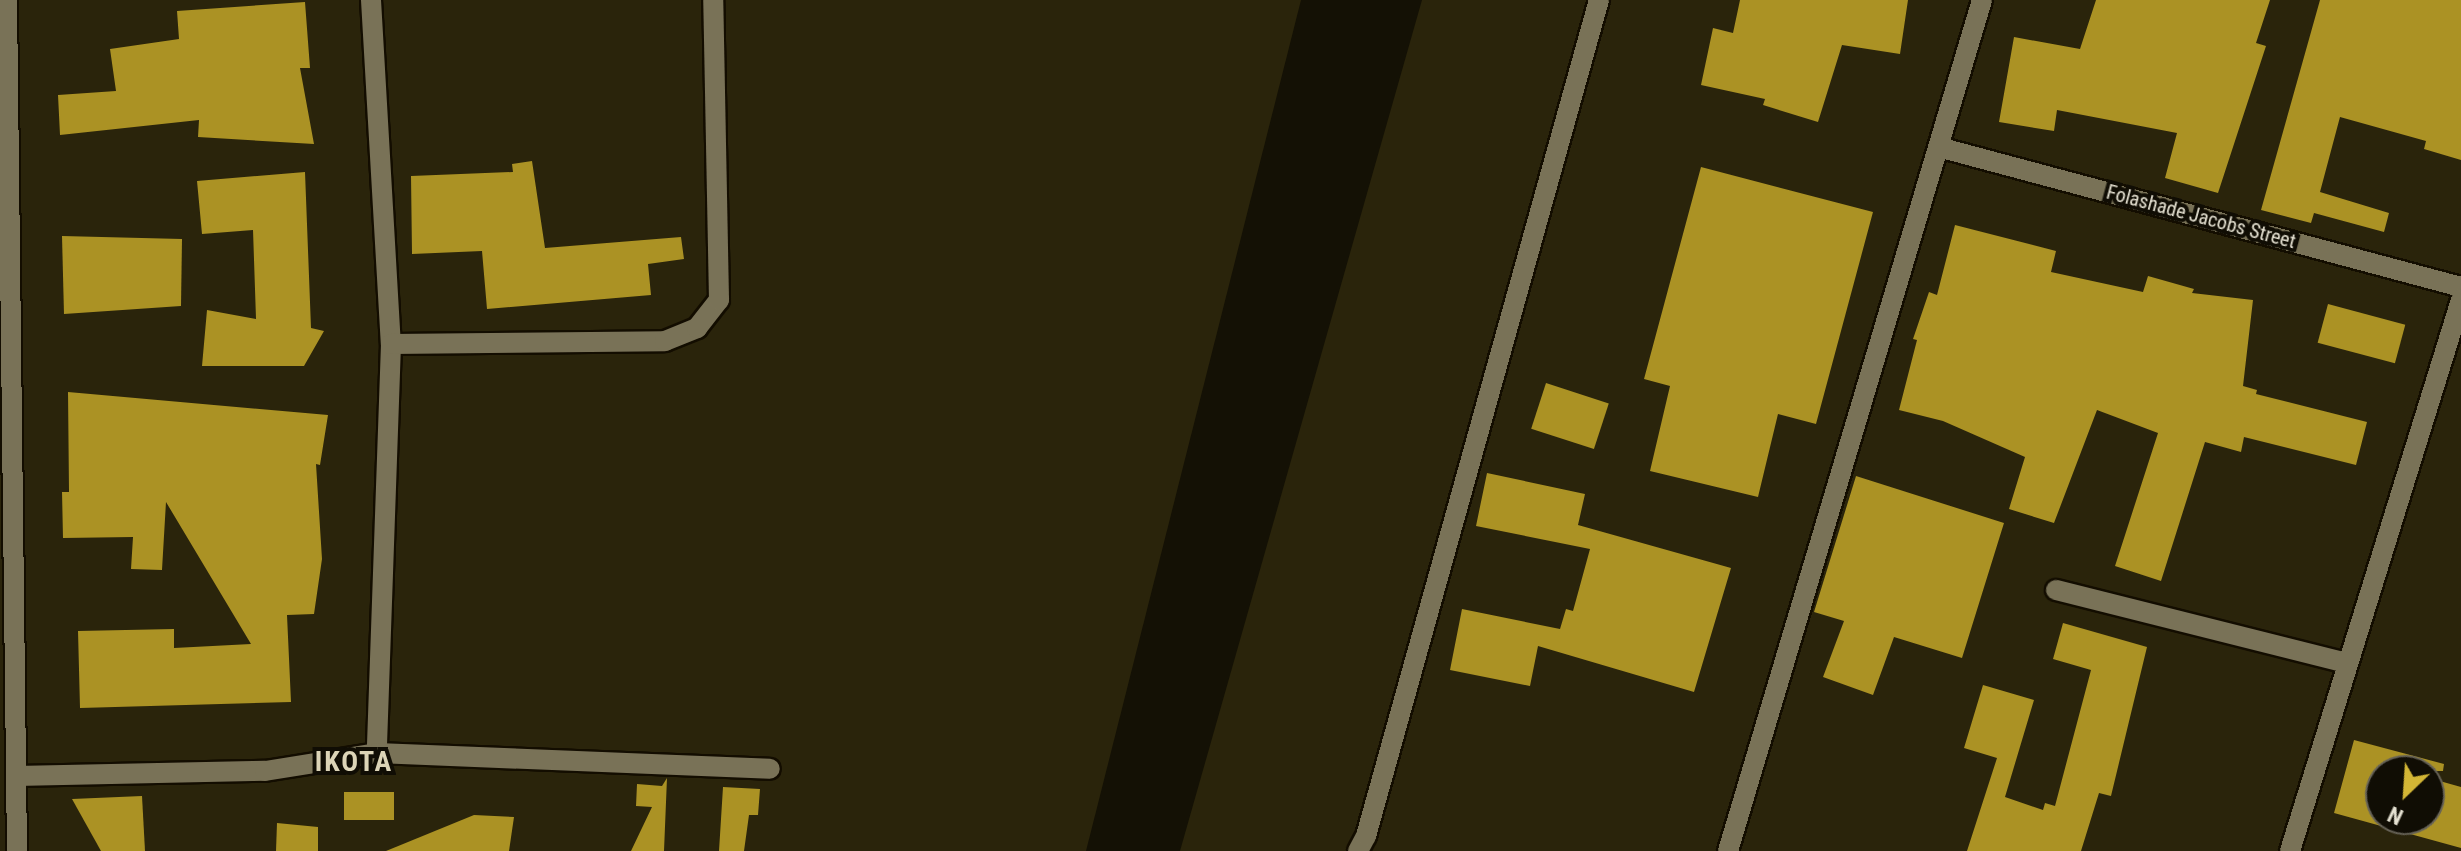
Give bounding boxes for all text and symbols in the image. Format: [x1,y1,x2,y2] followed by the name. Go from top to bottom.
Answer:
[2104,180,2298,254] street label: Folashade Jacobs Street
[315,745,393,779] district label: IKOTA
[2365,755,2445,835] north arrow
[2384,801,2407,830] text: N

